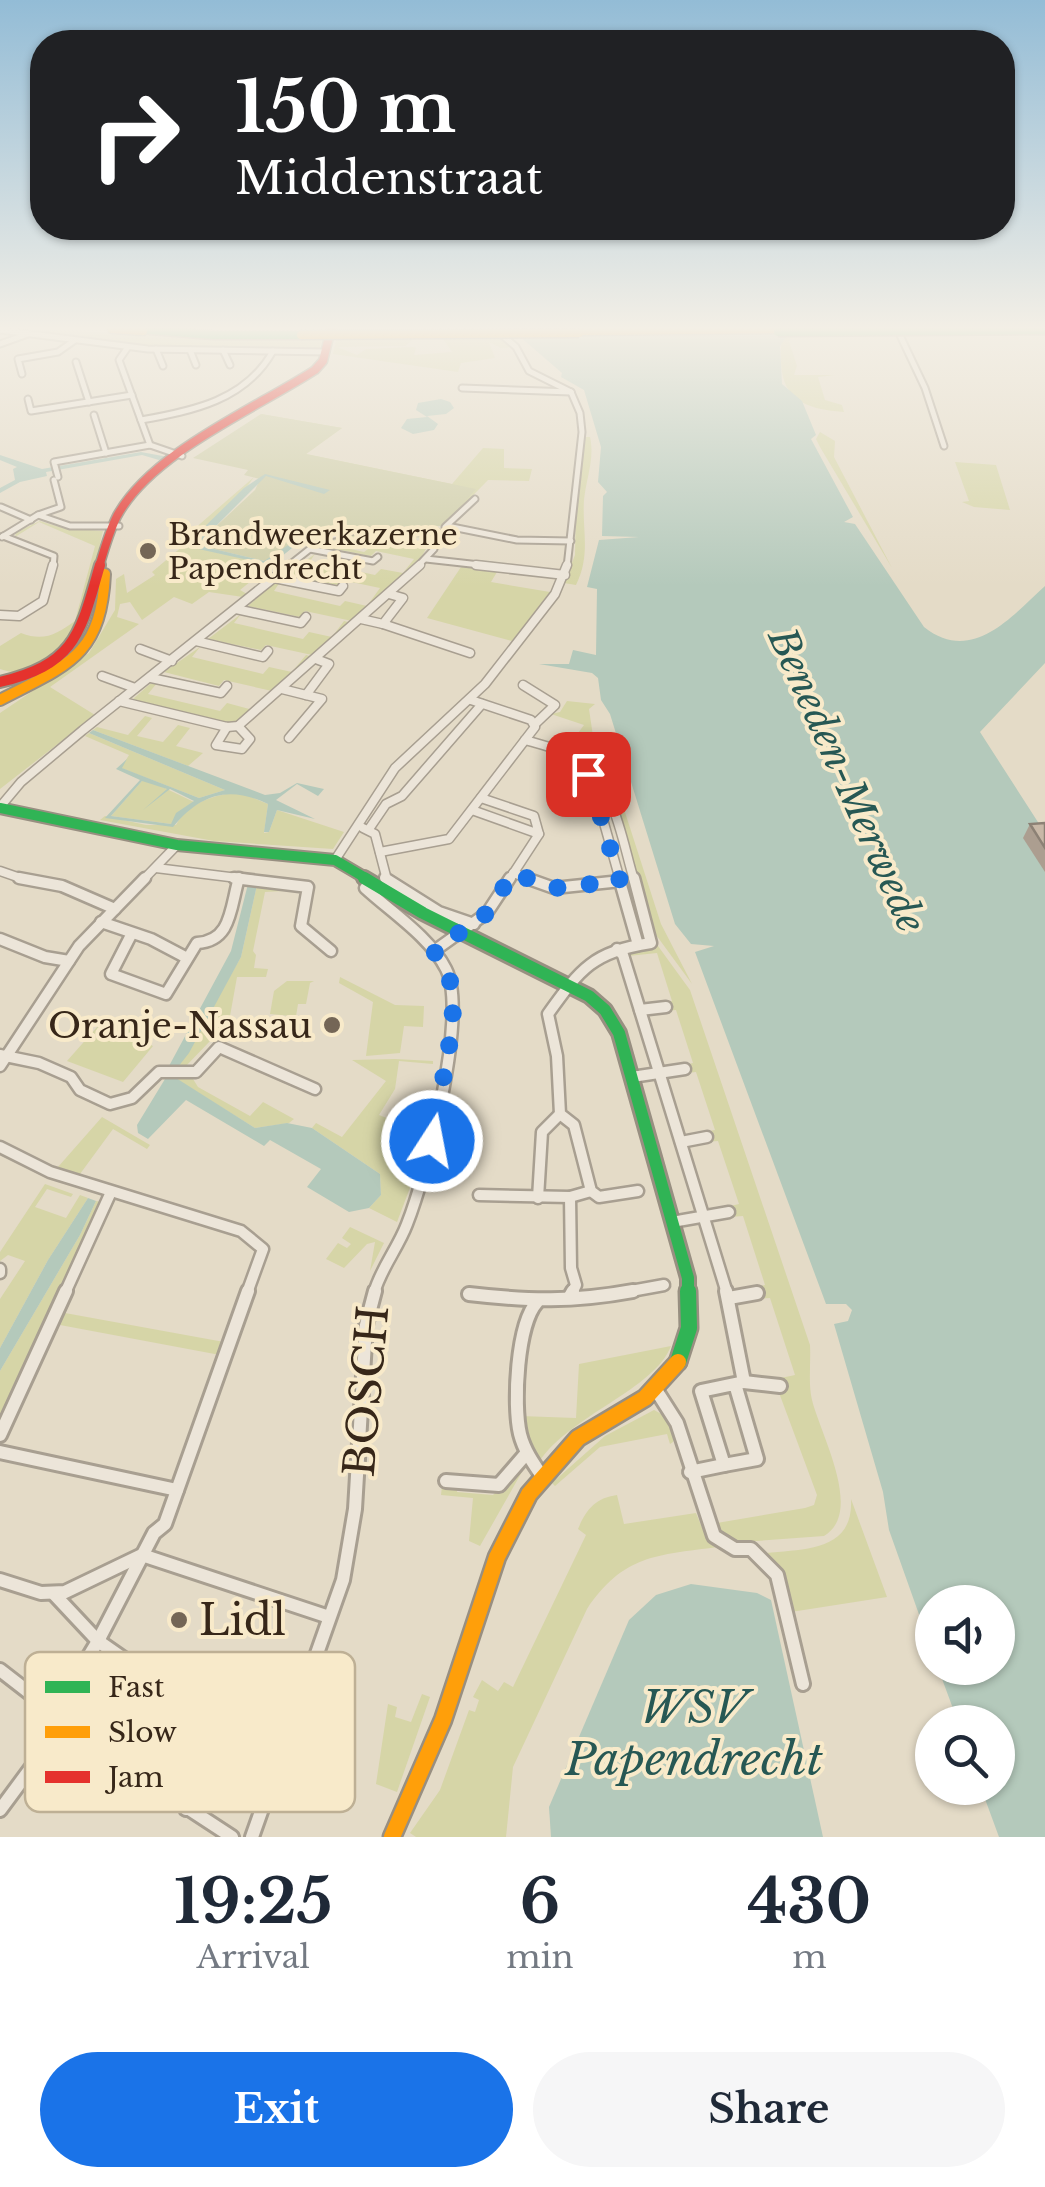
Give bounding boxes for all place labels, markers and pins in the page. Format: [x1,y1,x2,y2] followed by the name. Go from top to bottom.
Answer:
[168,516,458,587] place label: Brandweerkazerne Papendrecht
[137,540,159,562] marker: Brandweerkazerne Papendrecht
[546,732,631,817] pin
[48,1004,312,1047] place label: Oranje-Nassau
[321,1014,343,1036] marker: Oranje-Nassau
[199,1594,286,1646] place label: Lidl
[168,1609,190,1631] marker: Lidl

